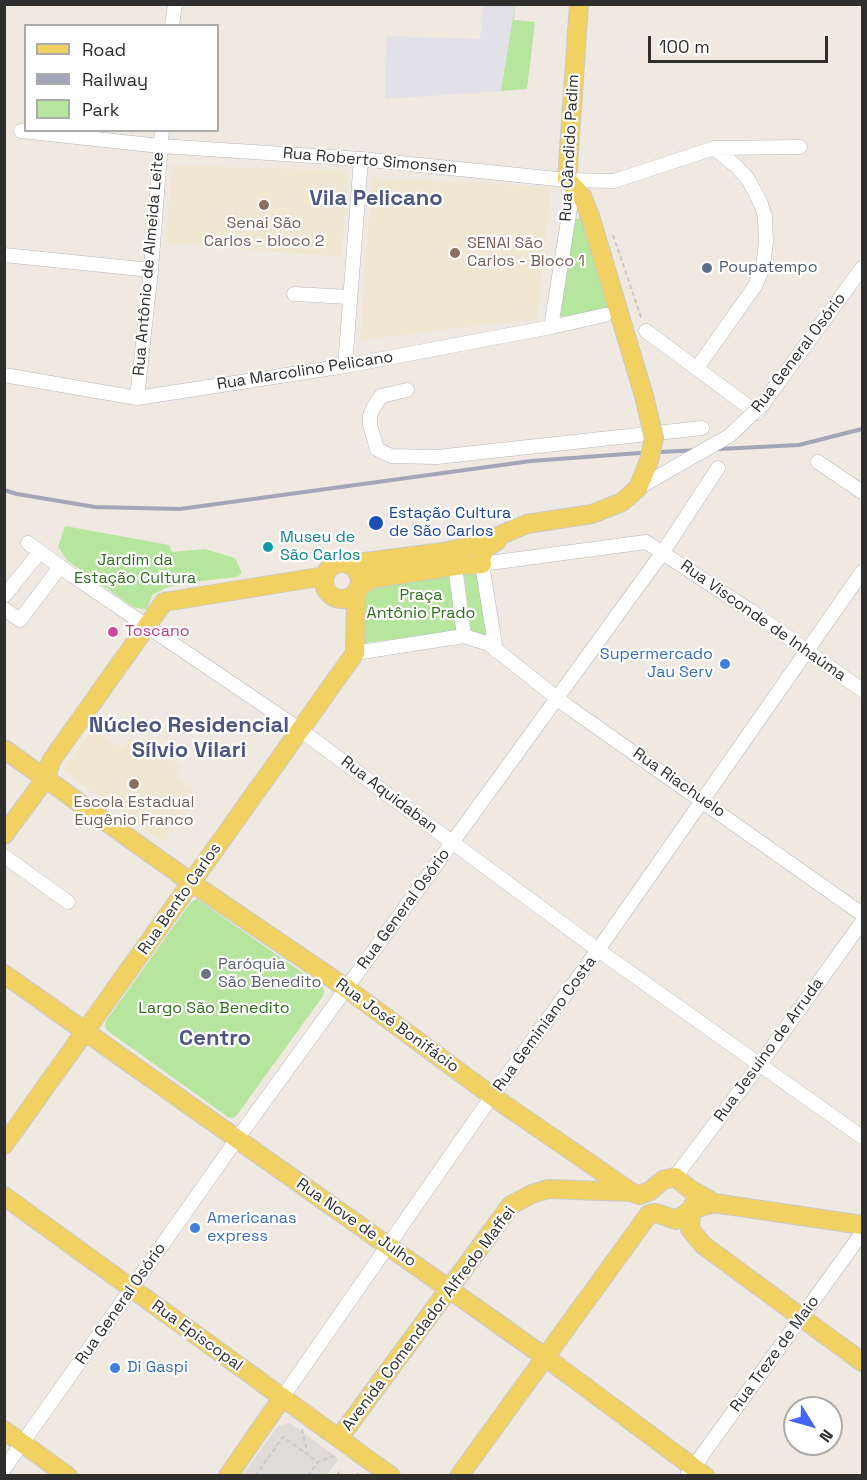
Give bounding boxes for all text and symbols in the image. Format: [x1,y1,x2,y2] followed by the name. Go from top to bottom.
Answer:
[24,24,219,132] legend
[651,24,831,62] scale bar
[659,35,710,58] text: 100 m
[82,38,126,61] text: Road
[82,68,148,91] text: Railway
[557,74,583,222] street label: Rua Cândido Padim
[82,98,119,121] text: Park
[282,144,458,178] street label: Rua Roberto Simonsen
[130,151,168,377] street label: Rua Antônio de Almeida Leite
[309,186,443,212] district label: Vila Pelicano
[257,198,271,212] marker: Senai São Carlos - bloco 2
[204,214,324,252] place label: Senai São Carlos - bloco 2
[467,234,585,272] place label: SENAI São Carlos - Bloco 1
[448,246,462,260] marker: SENAI São Carlos - Bloco 1
[719,258,818,278] place label: Poupatempo
[700,261,714,275] marker: Poupatempo
[748,290,850,416] street label: Rua General Osório
[215,348,395,394] street label: Rua Marcolino Pelicano
[389,504,511,542] place label: Estação Cultura de São Carlos
[367,514,385,532] marker: Estação Cultura de São Carlos
[280,528,361,566] place label: Museu de São Carlos
[261,540,275,554] marker: Museu de São Carlos
[74,551,196,589] park label: Jardim da Estação Cultura
[676,556,850,686] street label: Rua Visconde de Inhaúma
[367,586,475,624] park label: Praça Antônio Prado
[125,622,190,642] place label: Toscano
[106,625,120,639] marker: Toscano
[600,645,713,683] place label: Supermercado Jau Serv
[718,657,732,671] marker: Supermercado Jau Serv
[89,713,289,764] district label: Núcleo Residencial Sílvio Vilari
[629,744,729,822] street label: Rua Riachuelo
[337,752,441,838] street label: Rua Aquidaban
[127,777,141,791] marker: Escola Estadual Eugênio Franco
[74,793,194,831] place label: Escola Estadual Eugênio Franco
[134,840,226,958] street label: Rua Bento Carlos
[354,845,454,973] street label: Rua General Osório
[489,953,601,1095] street label: Rua Geminiano Costa
[218,955,321,993] place label: Paróquia São Benedito
[199,967,213,981] marker: Paróquia São Benedito
[710,974,828,1126] street label: Rua Jesuíno de Arruda
[332,975,462,1077] street label: Rua José Bonifácio
[138,999,290,1019] park label: Largo São Benedito
[179,1026,251,1052] district label: Centro
[292,1175,420,1271] street label: Rua Nove de Julho
[338,1203,520,1435] street label: Avenida Comendador Alfredo Maffei
[207,1209,296,1247] place label: Americanas express
[188,1221,202,1235] marker: Americanas express
[72,1239,170,1369] street label: Rua General Osório
[726,1292,824,1416] street label: Rua Treze de Maio
[148,1297,246,1375] street label: Rua Episcopal
[127,1358,188,1378] place label: Di Gaspi
[108,1361,122,1375] marker: Di Gaspi
[783,1396,843,1456] north arrow
[815,1425,838,1447] text: N

